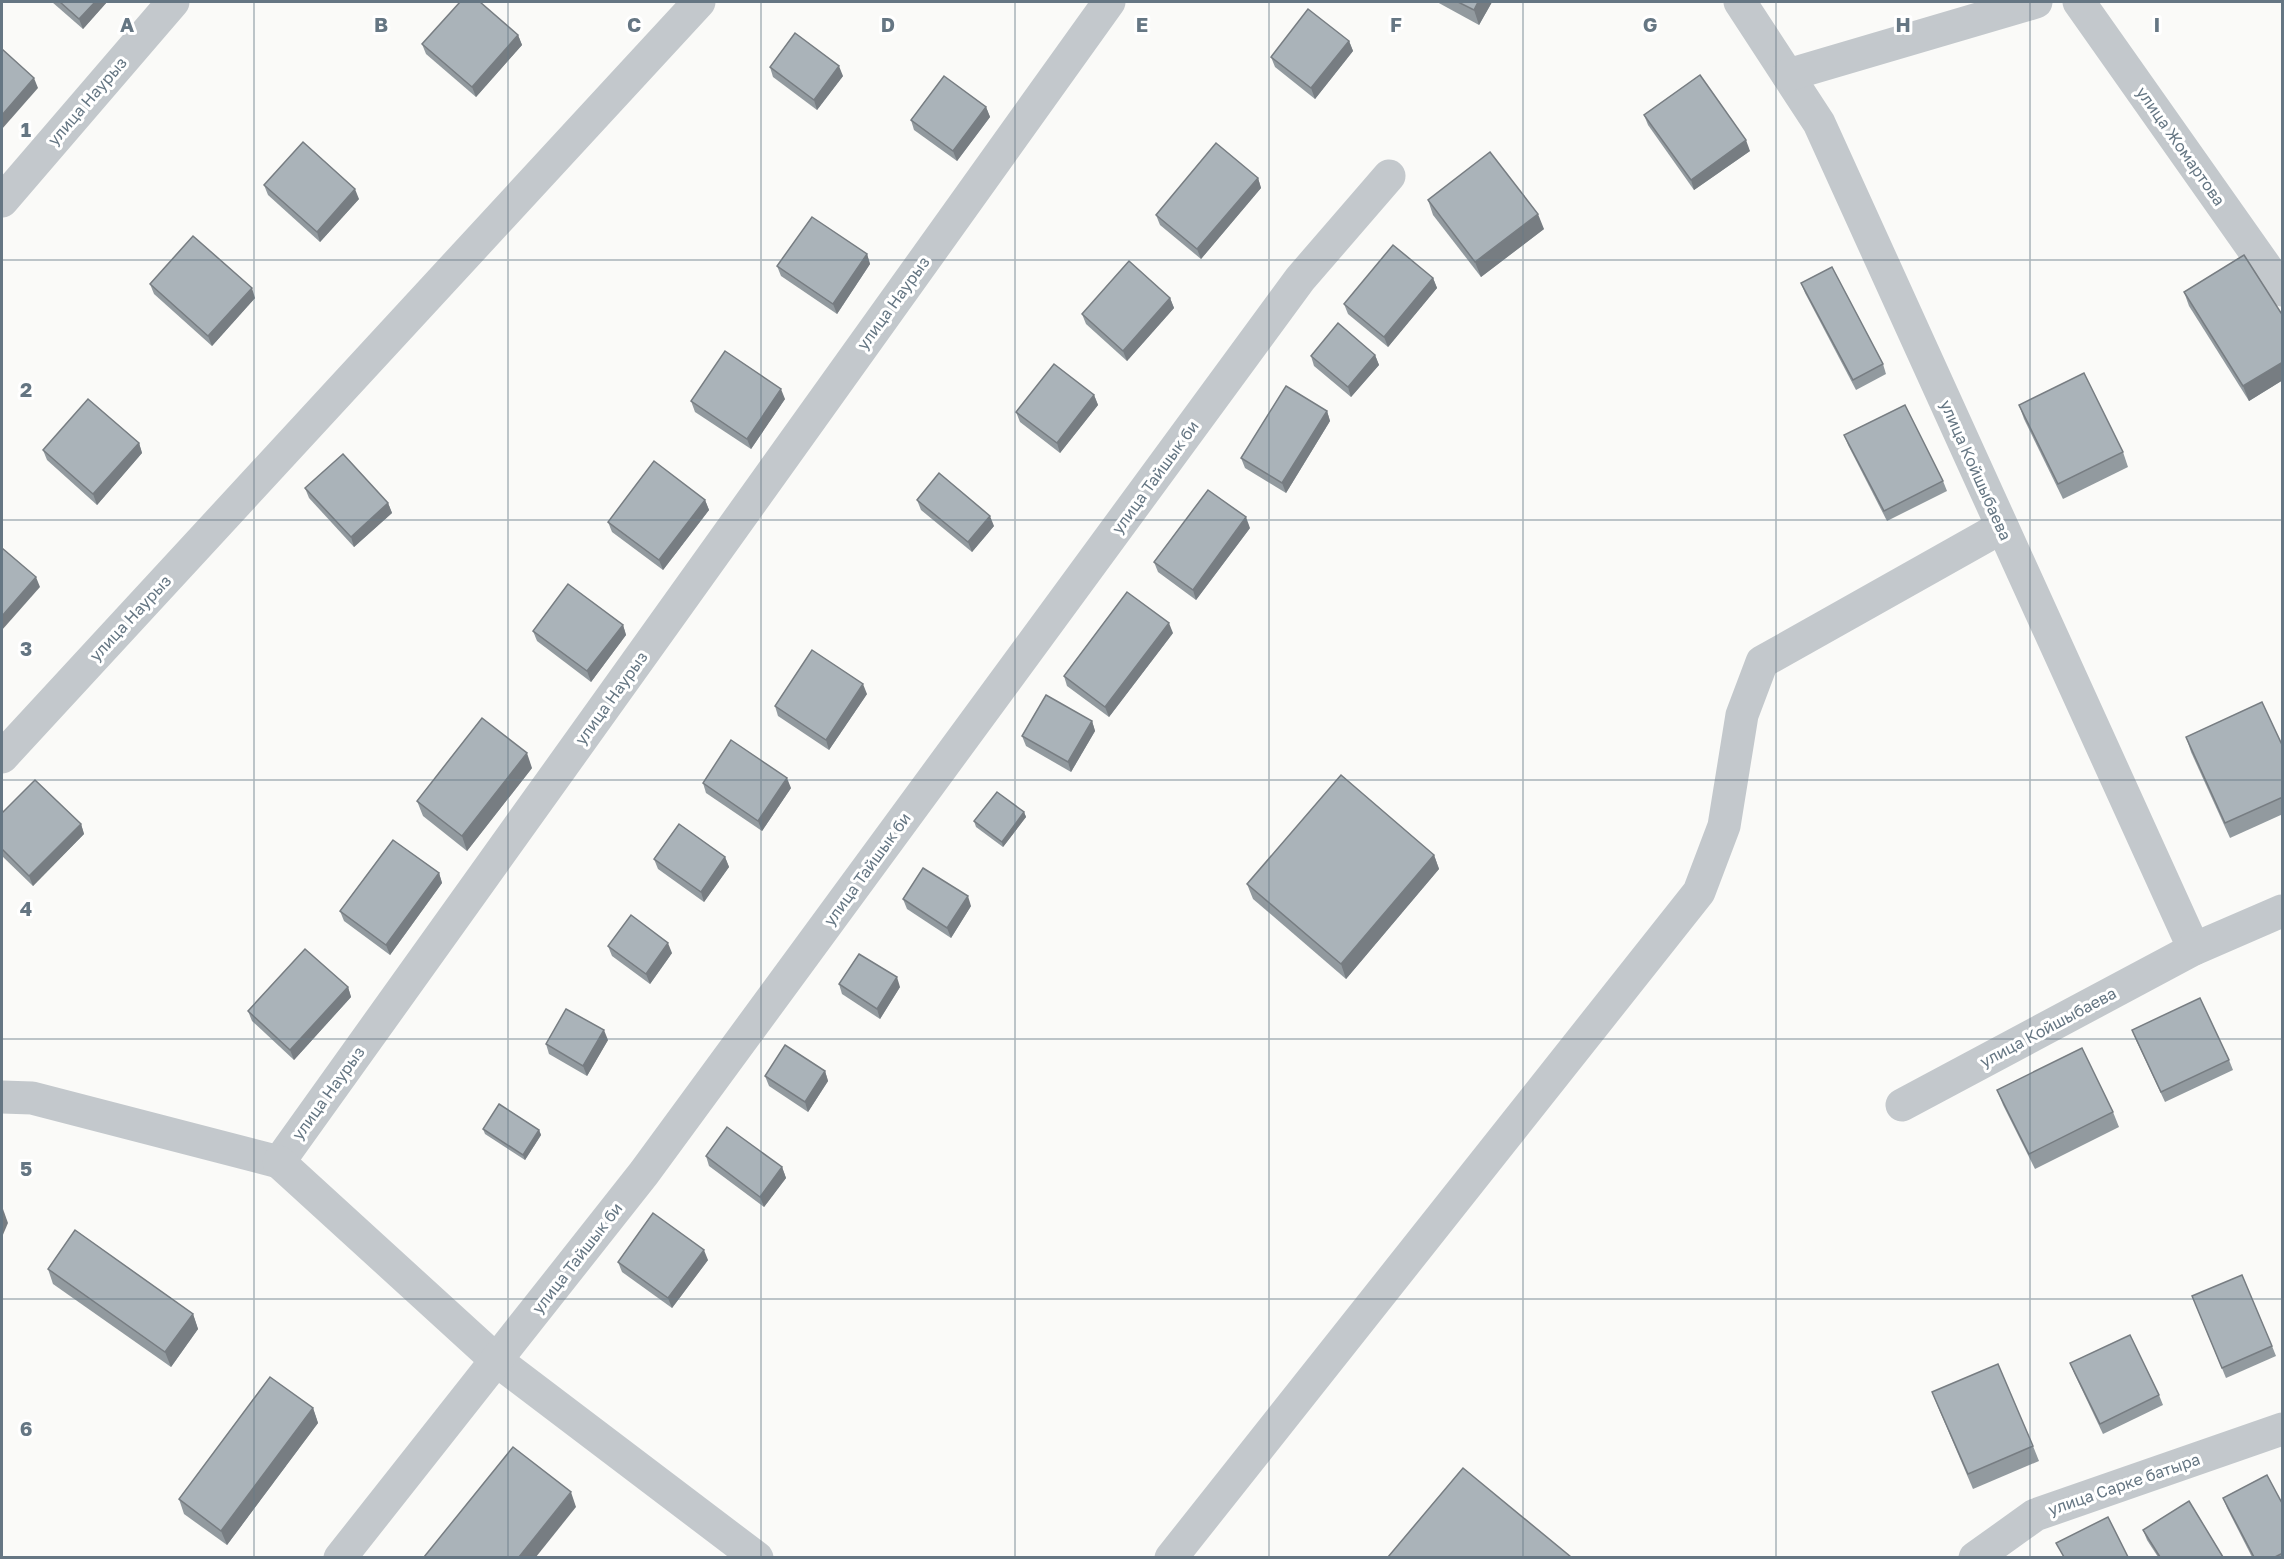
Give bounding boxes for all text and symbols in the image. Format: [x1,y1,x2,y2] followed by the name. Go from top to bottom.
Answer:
[120,12,134,36] text: A
[374,12,388,36] text: B
[627,12,641,36] text: C
[881,12,895,36] text: D
[1136,12,1148,36] text: E
[1390,12,1402,36] text: F
[1643,12,1657,36] text: G
[1895,12,1911,36] text: H
[2154,12,2160,36] text: I
[43,53,131,149] street label: улица Наурыз
[2132,82,2230,210] street label: улица Жомартова
[21,117,31,141] text: 1
[852,252,934,354] street label: улица Наурыз
[20,377,32,401] text: 2
[1936,397,2016,543] street label: улица Койшыбаева
[1107,416,1203,538] street label: улица Тайшык би
[85,571,175,665] street label: улица Наурыз
[20,636,32,660] text: 3
[570,647,652,749] street label: улица Наурыз
[819,808,915,930] street label: улица Тайшык би
[20,896,32,920] text: 4
[1976,983,2120,1071] street label: улица Койшыбаева
[287,1042,369,1144] street label: улица Наурыз
[20,1156,32,1180] text: 5
[527,1199,627,1317] street label: улица Тайшык би
[20,1416,32,1440] text: 6
[2045,1449,2203,1519] street label: улица Сарке батыра

